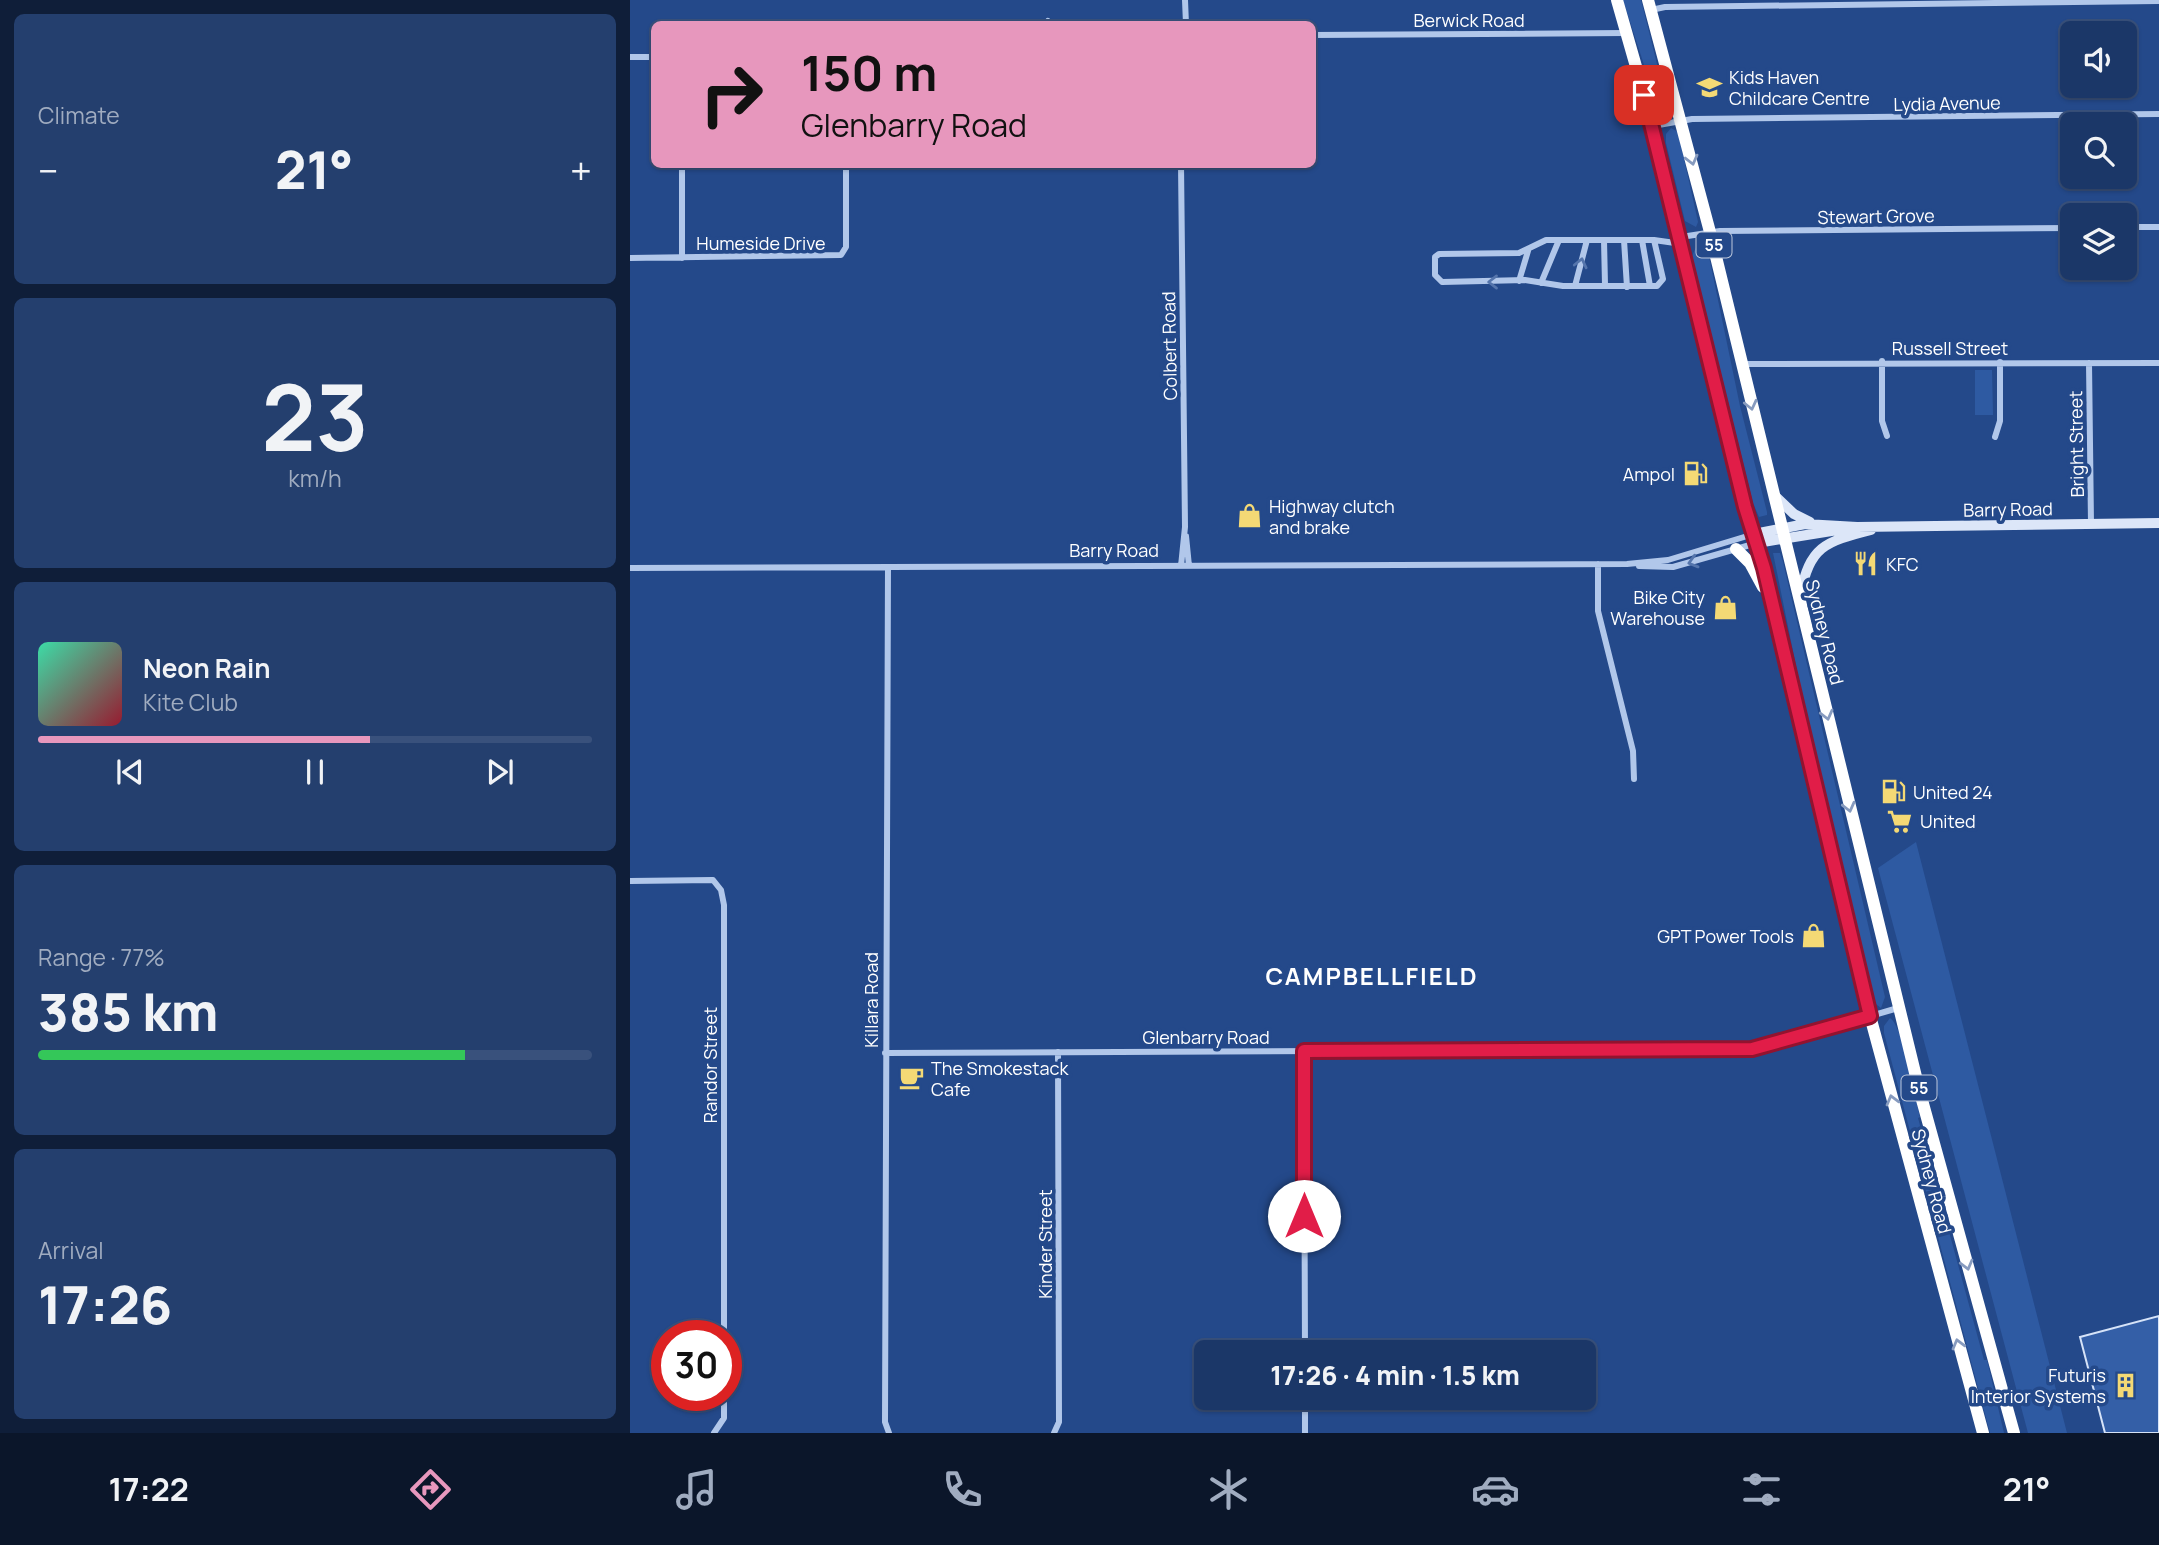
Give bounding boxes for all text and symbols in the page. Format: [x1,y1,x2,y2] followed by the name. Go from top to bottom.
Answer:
[1413,8,1525,32] street label: Berwick Road
[2060,21,2137,280] map controls
[2060,21,2137,98] button: sound
[801,39,937,106] text: 150 m
[686,49,777,140] icon: right
[1614,65,1674,125] pin
[1729,65,1870,110] place label: Kids Haven Childcare Centre
[1695,73,1723,101] school or university icon: Kids Haven Childcare Centre
[1625,76,1663,114] icon: arrive
[1893,90,2001,116] street label: Lydia Avenue
[38,99,120,131] text: Climate
[801,103,1027,147] text: Glenbarry Road
[2060,112,2137,189] button: search
[275,134,354,205] text: 21°
[38,144,59,196] text: −
[570,144,592,196] text: +
[1684,154,1698,166] one-way arrow
[1817,203,1935,229] street label: Stewart Grove
[2060,203,2137,280] button: layers
[696,231,826,255] street label: Humeside Drive
[1696,232,1732,258] road number: 55
[1572,257,1587,269] one-way arrow
[1487,274,1498,290] one-way arrow
[1156,291,1182,401] street label: Colbert Road
[1892,336,2008,360] street label: Russell Street
[261,354,369,478] text: 23
[2063,390,2089,498] street label: Bright Street
[1743,399,1758,411] one-way arrow
[1681,460,1709,488] fuel station icon: Ampol
[288,462,342,494] text: km/h
[1623,462,1675,486] place label: Ampol
[1269,494,1395,539] place label: Highway clutch and brake
[1963,496,2053,522] street label: Barry Road
[1235,502,1263,530] shop icon: Highway clutch and brake
[1069,538,1159,562] street label: Barry Road
[1852,550,1880,578] restaurant icon: KFC
[1886,552,1919,576] place label: KFC
[1687,553,1699,568] one-way arrow
[1800,577,1850,687] street label: Sydney Road
[1610,585,1706,630] place label: Bike City Warehouse
[1711,593,1739,621] shop icon: Bike City Warehouse
[143,650,271,686] text: Neon Rain
[143,686,238,718] text: Kite Club
[1818,709,1833,721] one-way arrow
[111,753,149,791] icon: previous
[296,753,334,791] icon: pause
[481,753,519,791] icon: next
[1879,778,1907,806] fuel station icon: United 24
[1913,780,1993,804] place label: United 24
[1841,801,1855,813] one-way arrow
[1886,807,1914,835] supermarket icon: United
[1920,809,1976,833] place label: United
[1800,922,1828,950] shop icon: GPT Power Tools
[1657,924,1794,948] place label: GPT Power Tools
[38,941,165,973] text: Range · 77%
[859,952,883,1048] street label: Killara Road
[1266,959,1478,992] district label: CAMPBELLFIELD
[38,976,219,1047] text: 385 km
[698,1007,722,1123] street label: Randor Street
[1142,1025,1270,1049] street label: Glenbarry Road
[931,1056,1069,1101] place label: The Smokestack Cafe
[897,1064,925,1092] cafe icon: The Smokestack Cafe
[1902,1076,1936,1100] road number: 55
[1886,1095,1900,1107] one-way arrow
[1907,1126,1957,1236] street label: Sydney Road
[1267,1179,1341,1253] position arrow
[1033,1189,1057,1299] street label: Kinder Street
[38,1234,104,1266] text: Arrival
[1959,1259,1974,1271] one-way arrow
[38,1269,172,1340] text: 17:26
[651,1320,742,1411] speed limit sign: 30
[1952,1338,1966,1350] one-way arrow
[1270,1357,1520,1393] text: 17:26 · 4 min · 1.5 km
[1971,1363,2106,1408] place label: Futuris Interior Systems
[2112,1371,2140,1399] building icon: Futuris Interior Systems
[406,1465,455,1514] icon: directions
[672,1465,721,1514] icon: music
[938,1465,987,1514] icon: phone
[1204,1465,1253,1514] icon: climate
[1471,1465,1520,1514] icon: car
[1737,1465,1786,1514] icon: filters
[109,1467,189,1511] text: 17:22
[2003,1467,2050,1511] text: 21°

